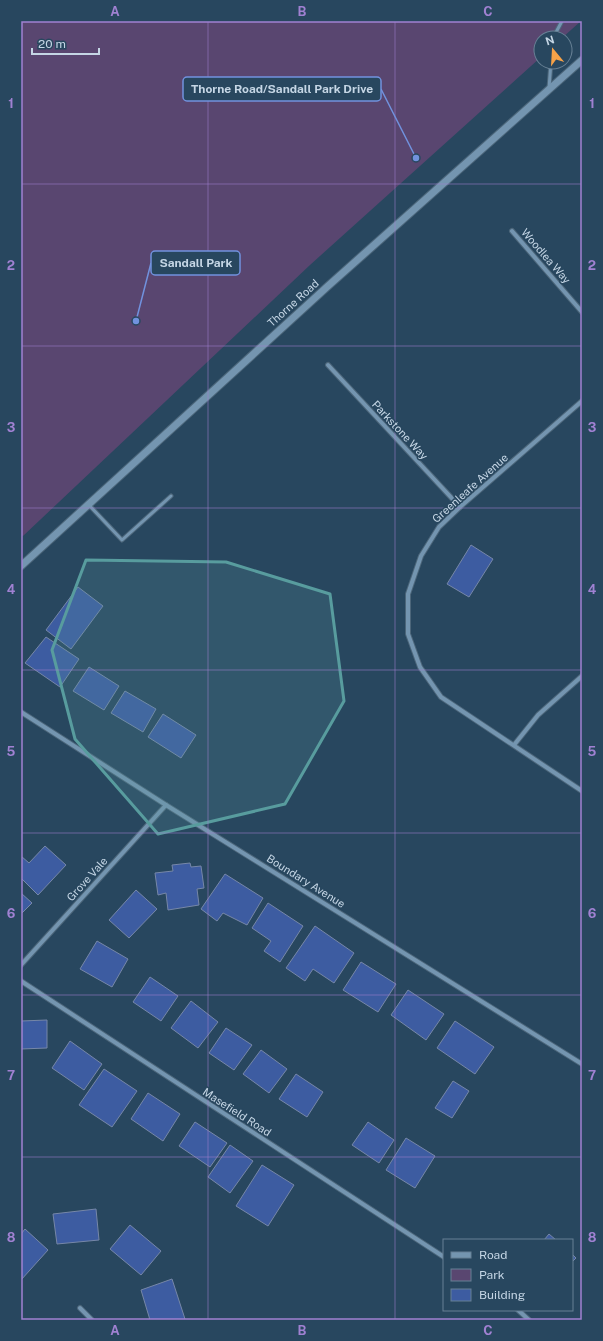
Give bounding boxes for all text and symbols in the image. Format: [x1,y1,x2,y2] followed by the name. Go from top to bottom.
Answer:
[110,4,120,19] text: A
[298,4,307,19] text: B
[483,4,493,19] text: C
[32,30,99,56] scale bar
[533,30,573,70] north arrow
[544,33,556,48] text: N
[38,37,66,51] text: 20 m
[183,77,381,101] callout: Thorne Road/Sandall Park Drive
[191,82,373,96] text: Thorne Road/Sandall Park Drive
[8,96,14,111] text: 1
[589,96,595,111] text: 1
[519,226,573,286] street label: Woodlea Way
[151,251,240,275] callout: Sandall Park
[159,256,233,270] text: Sandall Park
[7,258,15,273] text: 2
[588,258,596,273] text: 2
[265,277,321,329] street label: Thorne Road
[370,398,430,462] street label: Parkstone Way
[7,420,16,435] text: 3
[588,420,597,435] text: 3
[430,451,510,525] street label: Greenleafe Avenue
[7,582,16,597] text: 4
[588,582,597,597] text: 4
[7,744,16,759] text: 5
[588,744,597,759] text: 5
[265,852,347,910] street label: Boundary Avenue
[64,855,110,903] street label: Grove Vale
[7,906,16,921] text: 6
[588,906,597,921] text: 6
[7,1068,15,1083] text: 7
[588,1068,596,1083] text: 7
[201,1085,273,1139] street label: Masefield Road
[7,1230,16,1245] text: 8
[588,1230,597,1245] text: 8
[443,1239,573,1311] legend
[479,1248,507,1262] text: Road
[479,1268,505,1282] text: Park
[479,1288,525,1302] text: Building
[110,1323,120,1338] text: A
[298,1323,307,1338] text: B
[483,1323,493,1338] text: C

